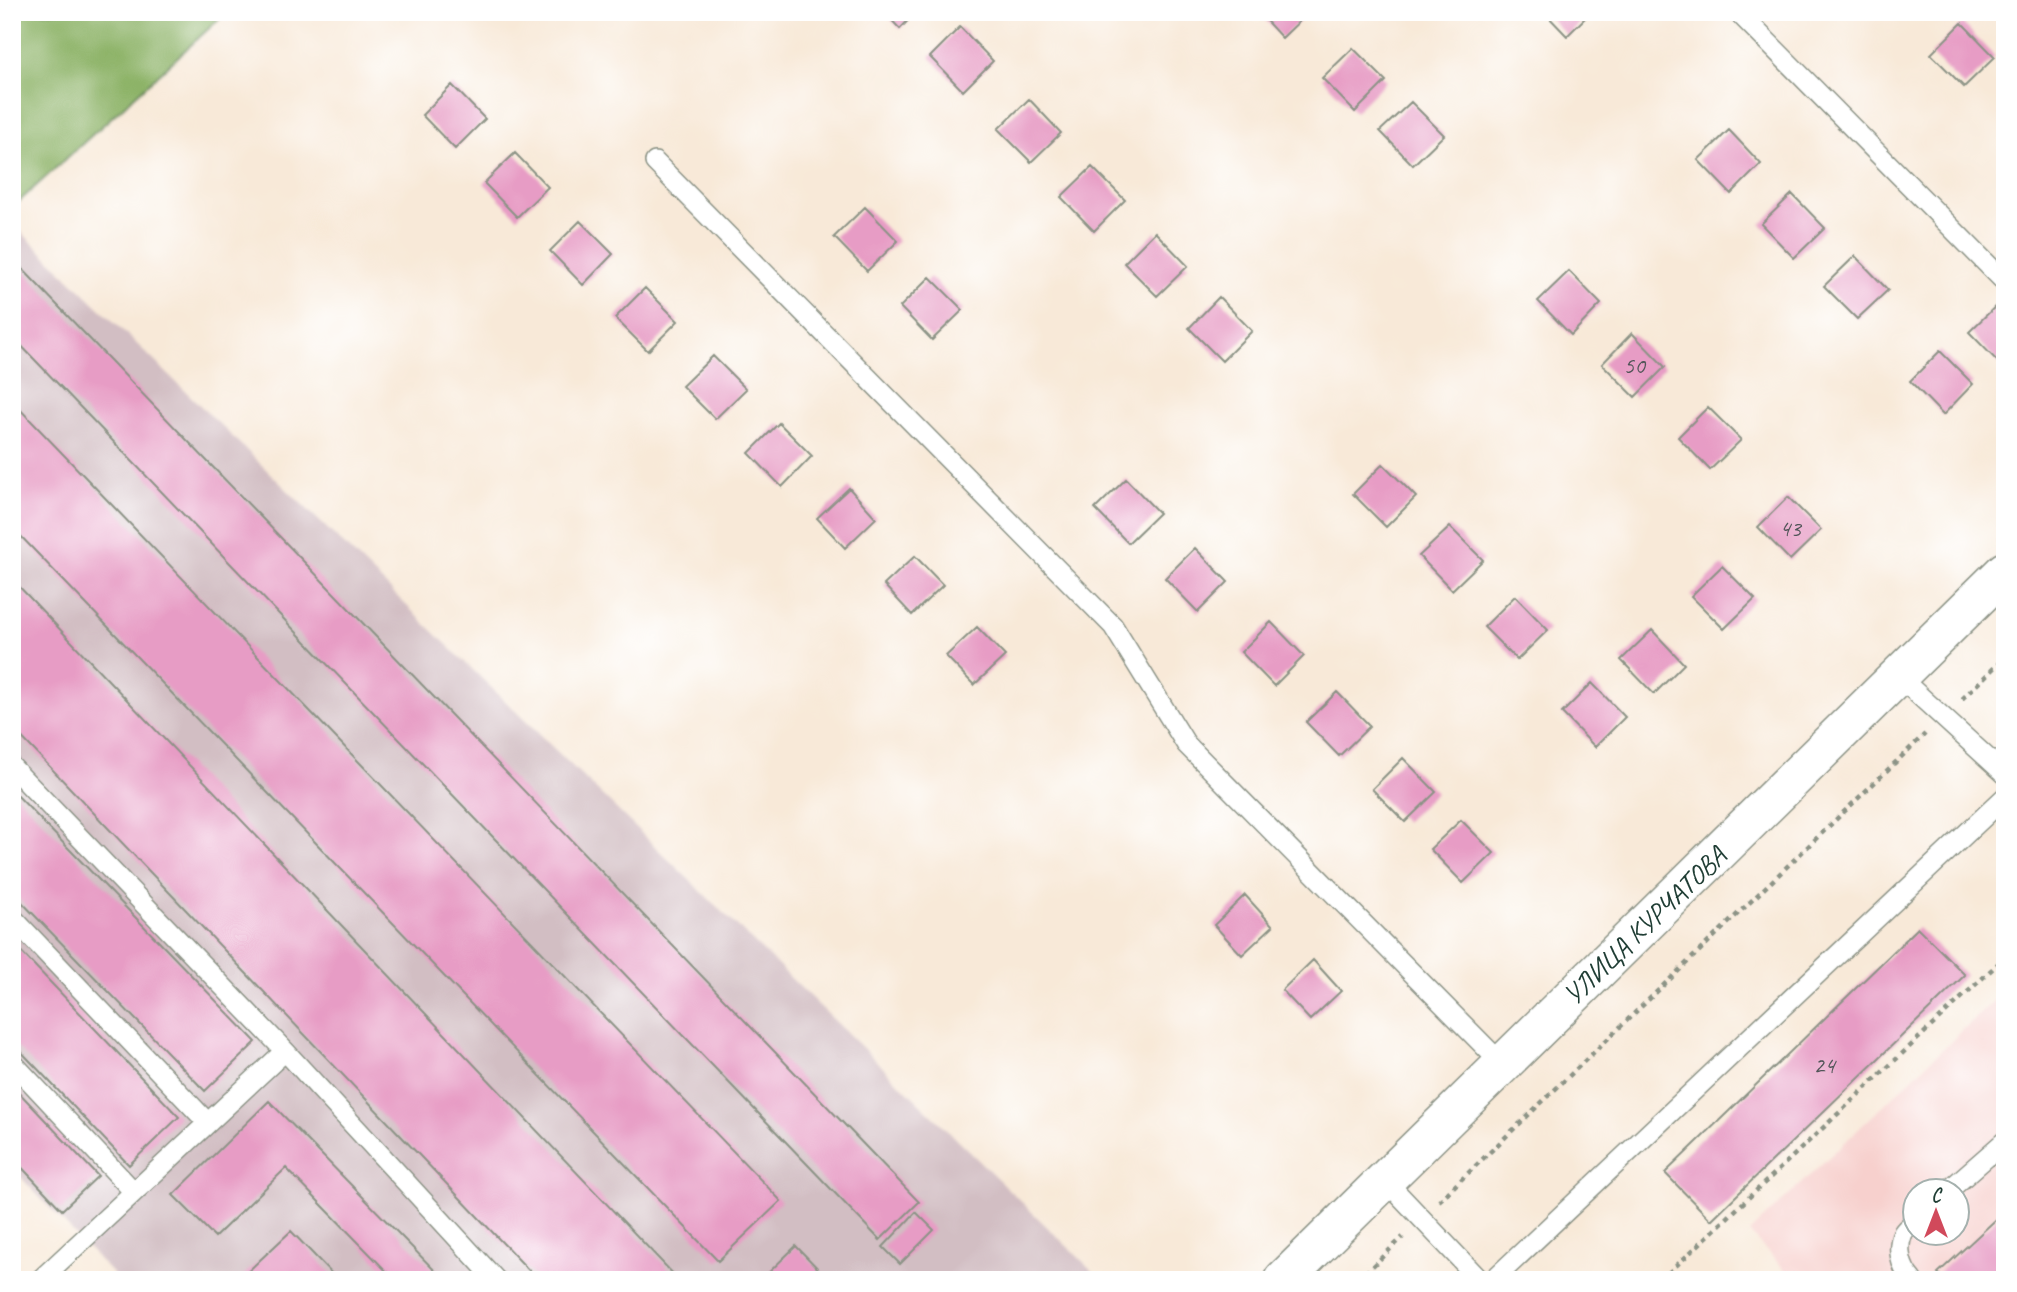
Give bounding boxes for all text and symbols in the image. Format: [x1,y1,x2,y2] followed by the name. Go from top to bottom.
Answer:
[1623,350,1647,380] house number: 50
[1779,513,1803,543] house number: 43
[1556,837,1735,1012] street label: УЛИЦА КУРЧАТОВА
[1813,1050,1837,1080] house number: 24
[1902,1176,1972,1246] north arrow
[1931,1184,1943,1208] text: С

